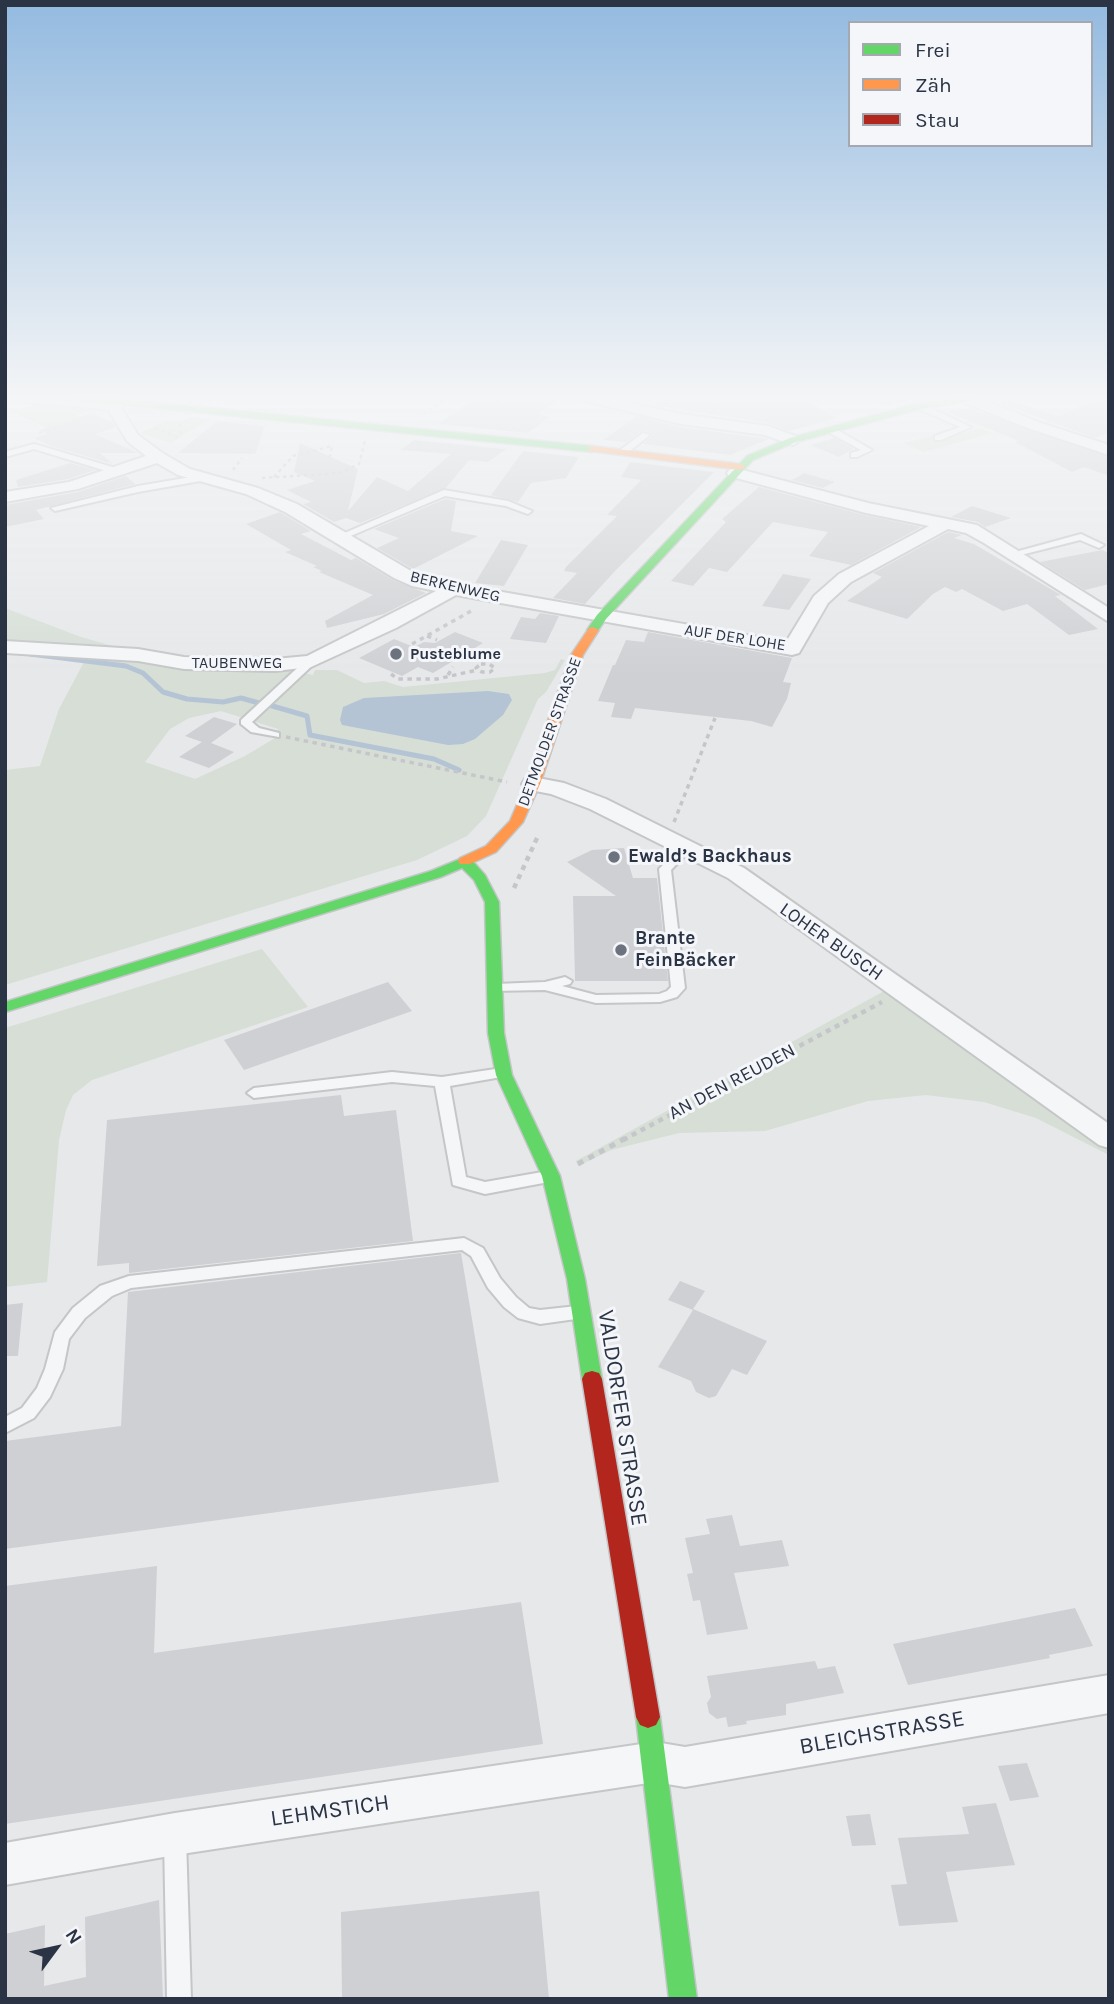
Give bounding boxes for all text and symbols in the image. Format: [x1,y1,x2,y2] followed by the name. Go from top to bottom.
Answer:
[848,21,1093,147] legend
[915,38,951,62] text: Frei
[915,73,952,97] text: Zäh
[915,108,960,132] text: Stau
[408,567,502,607] street label: BERKENWEG
[683,621,787,655] street label: AUF DER LOHE
[410,644,501,664] place label: Pusteblume
[388,646,404,662] marker: Pusteblume
[192,653,282,673] street label: TAUBENWEG
[514,655,586,809] street label: DETMOLDER STRASSE
[628,846,792,868] place label: Ewald’s Backhaus
[606,849,622,865] marker: Ewald’s Backhaus
[775,898,887,986] street label: LOHER BUSCH
[635,928,735,972] place label: Brante FeinBäcker
[613,942,629,958] marker: Brante FeinBäcker
[665,1039,799,1125] street label: AN DEN REUDEN
[591,1308,653,1528] street label: VALDORFER STRASSE
[797,1705,967,1761] street label: BLEICHSTRASSE
[269,1789,391,1833] street label: LEHMSTICH
[21,1913,91,1983] north arrow
[61,1925,87,1948] text: N

